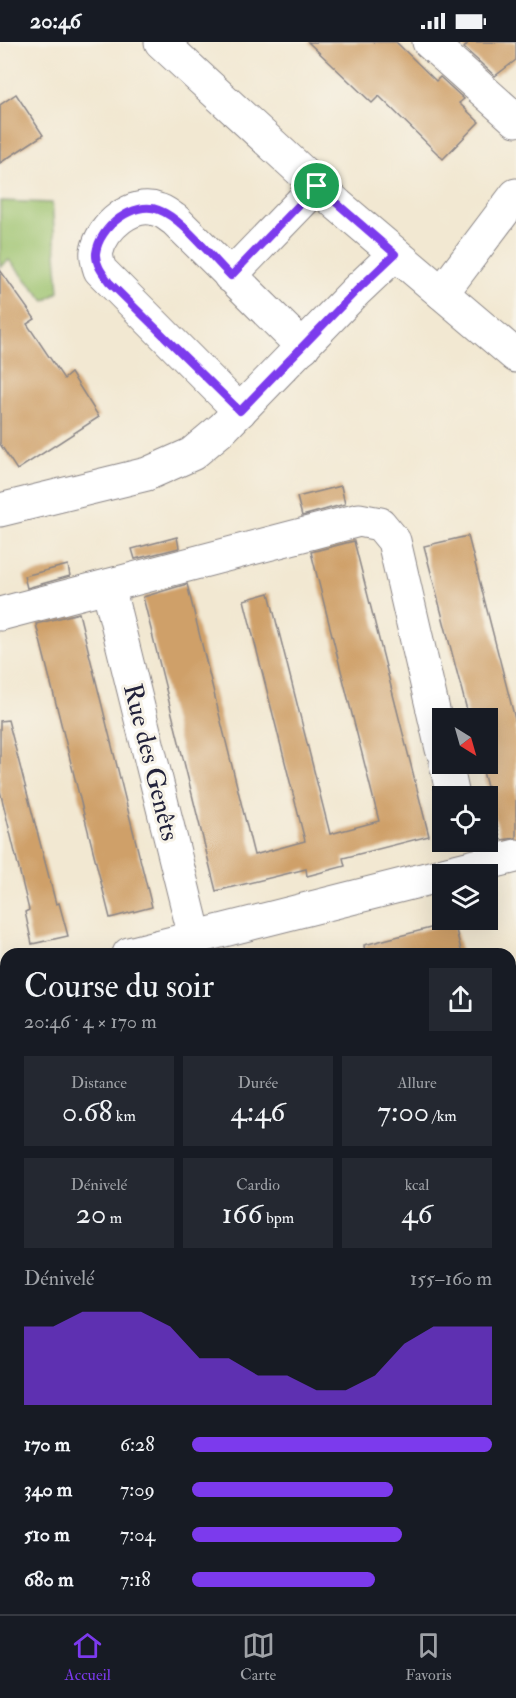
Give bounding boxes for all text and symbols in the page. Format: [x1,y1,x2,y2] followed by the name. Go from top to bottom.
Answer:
[30,7,81,35] text: 20:46
[291,160,342,211] pin
[300,169,333,202] icon: arrive
[116,680,186,844] street label: Rue des Genêts
[432,708,498,774] north arrow
[432,708,498,930] map controls
[432,786,498,852] button: locate
[432,864,498,930] button: layers
[24,966,214,1007] text: Course du soir
[429,968,492,1031] button: share
[24,1009,157,1034] text: 20:46 · 4 × 170 m
[71,1073,127,1093] text: Distance
[238,1073,278,1093] text: Durée
[397,1073,437,1093] text: Allure
[62,1093,113,1130] text: 0.68
[231,1093,285,1130] text: 4:46
[377,1093,429,1130] text: 7:00
[113,1106,136,1126] text: km
[429,1106,457,1126] text: /km
[71,1175,127,1195] text: Dénivelé
[236,1175,280,1195] text: Cardio
[405,1175,429,1195] text: kcal
[76,1195,106,1232] text: 20
[222,1195,263,1232] text: 166
[401,1195,433,1232] text: 46
[106,1208,122,1228] text: m
[263,1208,294,1228] text: bpm
[24,1266,94,1291] text: Dénivelé
[410,1266,492,1291] text: 155–160 m
[24,1432,70,1457] text: 170 m
[120,1432,155,1457] text: 6:28
[24,1477,72,1502] text: 340 m
[120,1477,155,1502] text: 7:09
[24,1522,70,1547] text: 510 m
[120,1522,155,1547] text: 7:04
[24,1567,73,1592] text: 680 m
[120,1567,151,1592] text: 7:18
[65,1629,111,1685] tab: Accueil
[240,1629,276,1685] tab: Carte
[405,1629,451,1685] tab: Favoris

